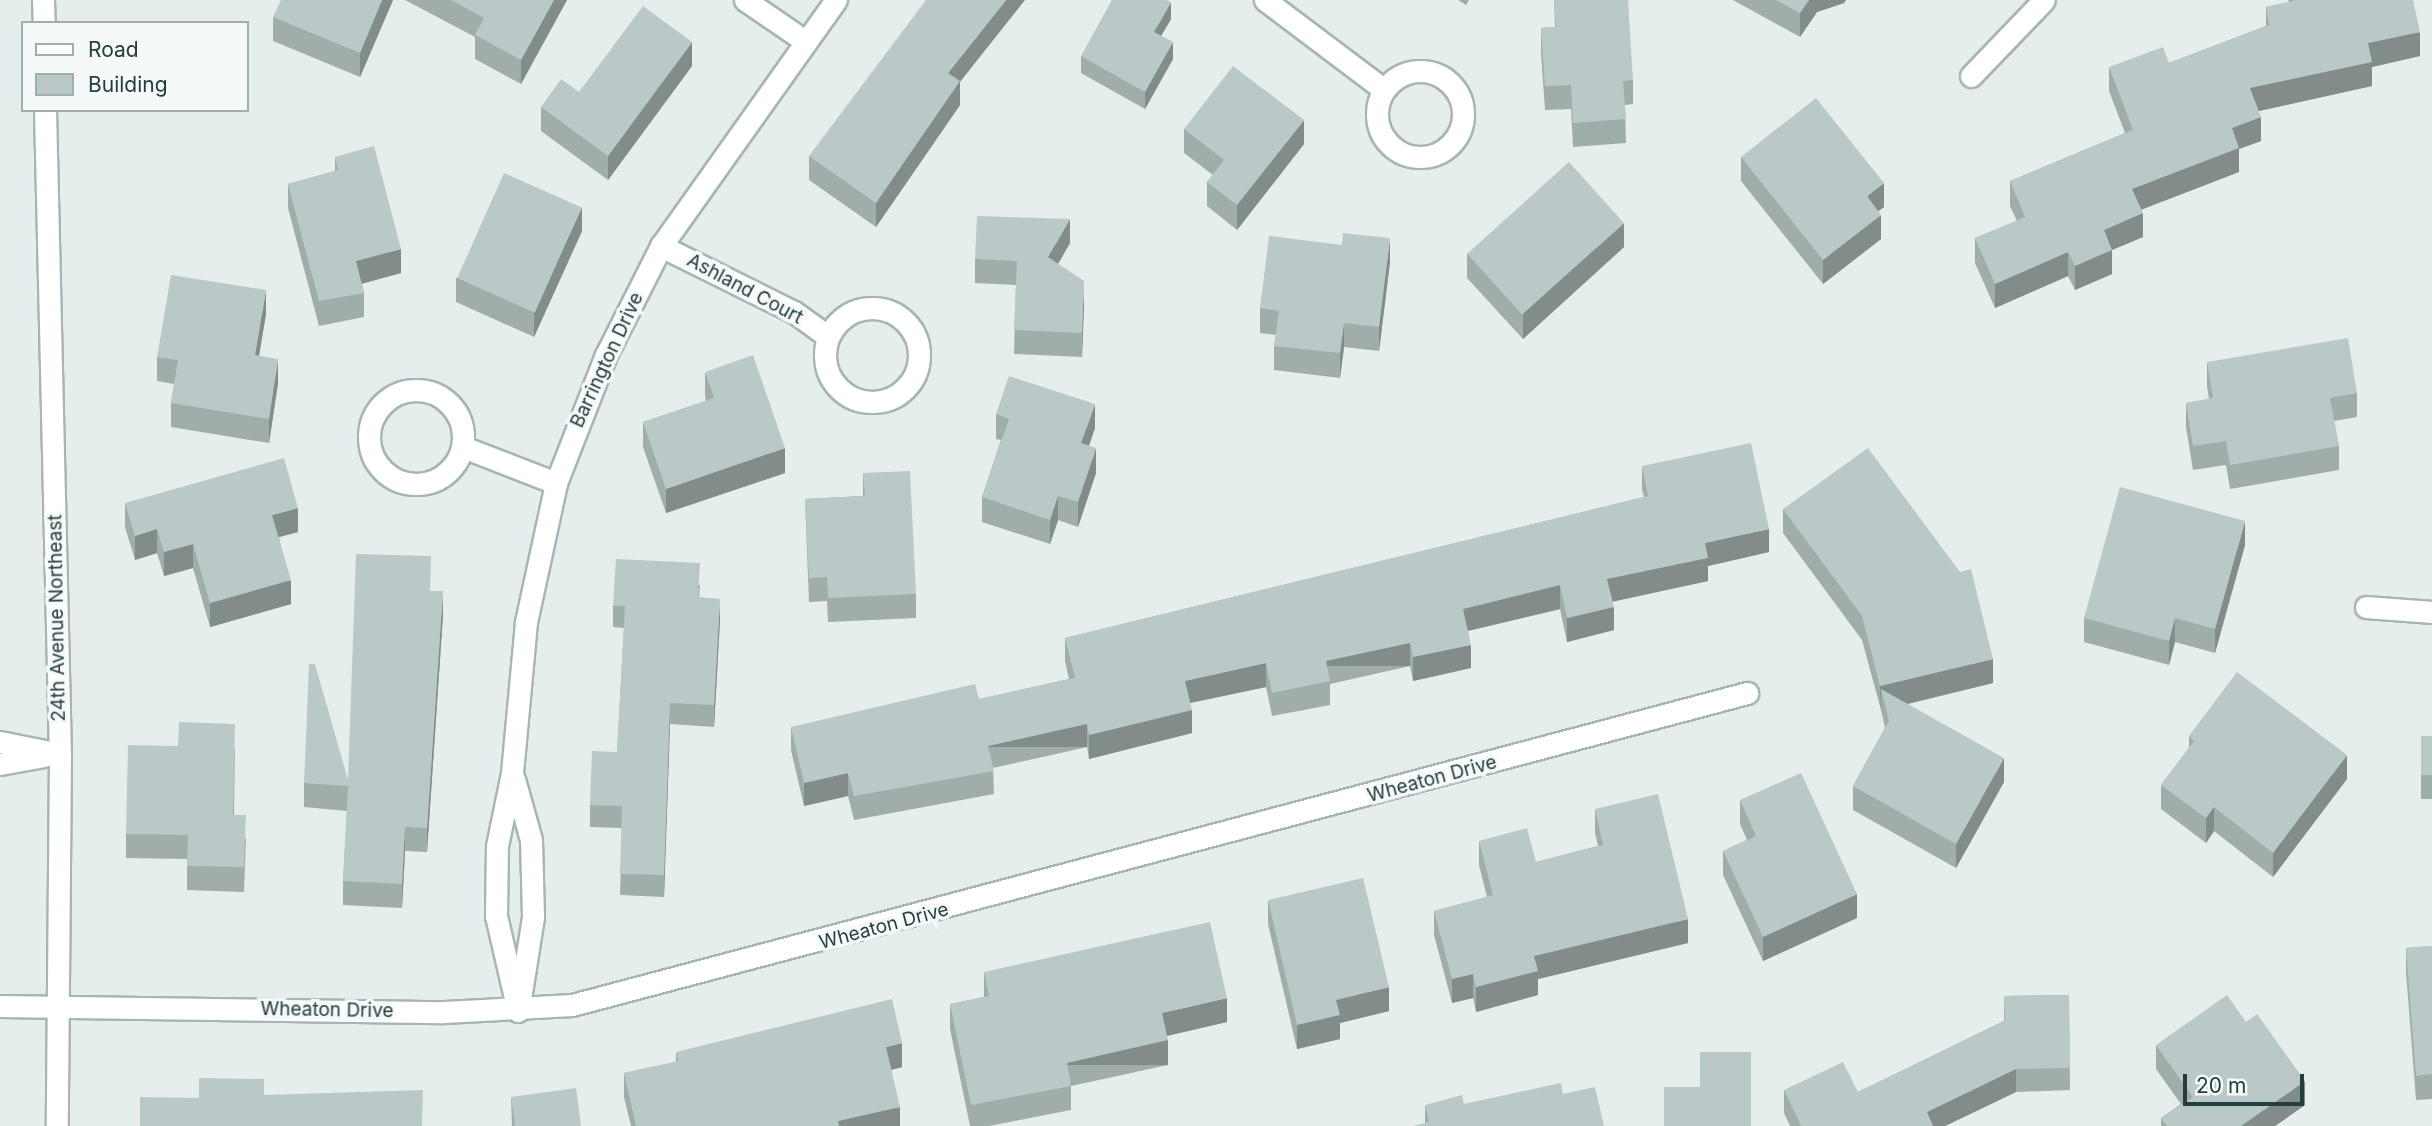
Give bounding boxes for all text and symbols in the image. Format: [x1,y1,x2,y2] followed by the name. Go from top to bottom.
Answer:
[21,21,248,112] legend
[88,37,139,62] text: Road
[88,72,168,97] text: Building
[683,249,807,329] street label: Ashland Court
[566,289,648,431] street label: Barrington Drive
[44,514,70,722] street label: 24th Avenue Northeast
[1365,751,1499,807] street label: Wheaton Drive
[817,898,951,954] street label: Wheaton Drive
[260,997,394,1023] street label: Wheaton Drive
[2187,1060,2308,1104] scale bar
[2196,1073,2246,1098] text: 20 m

